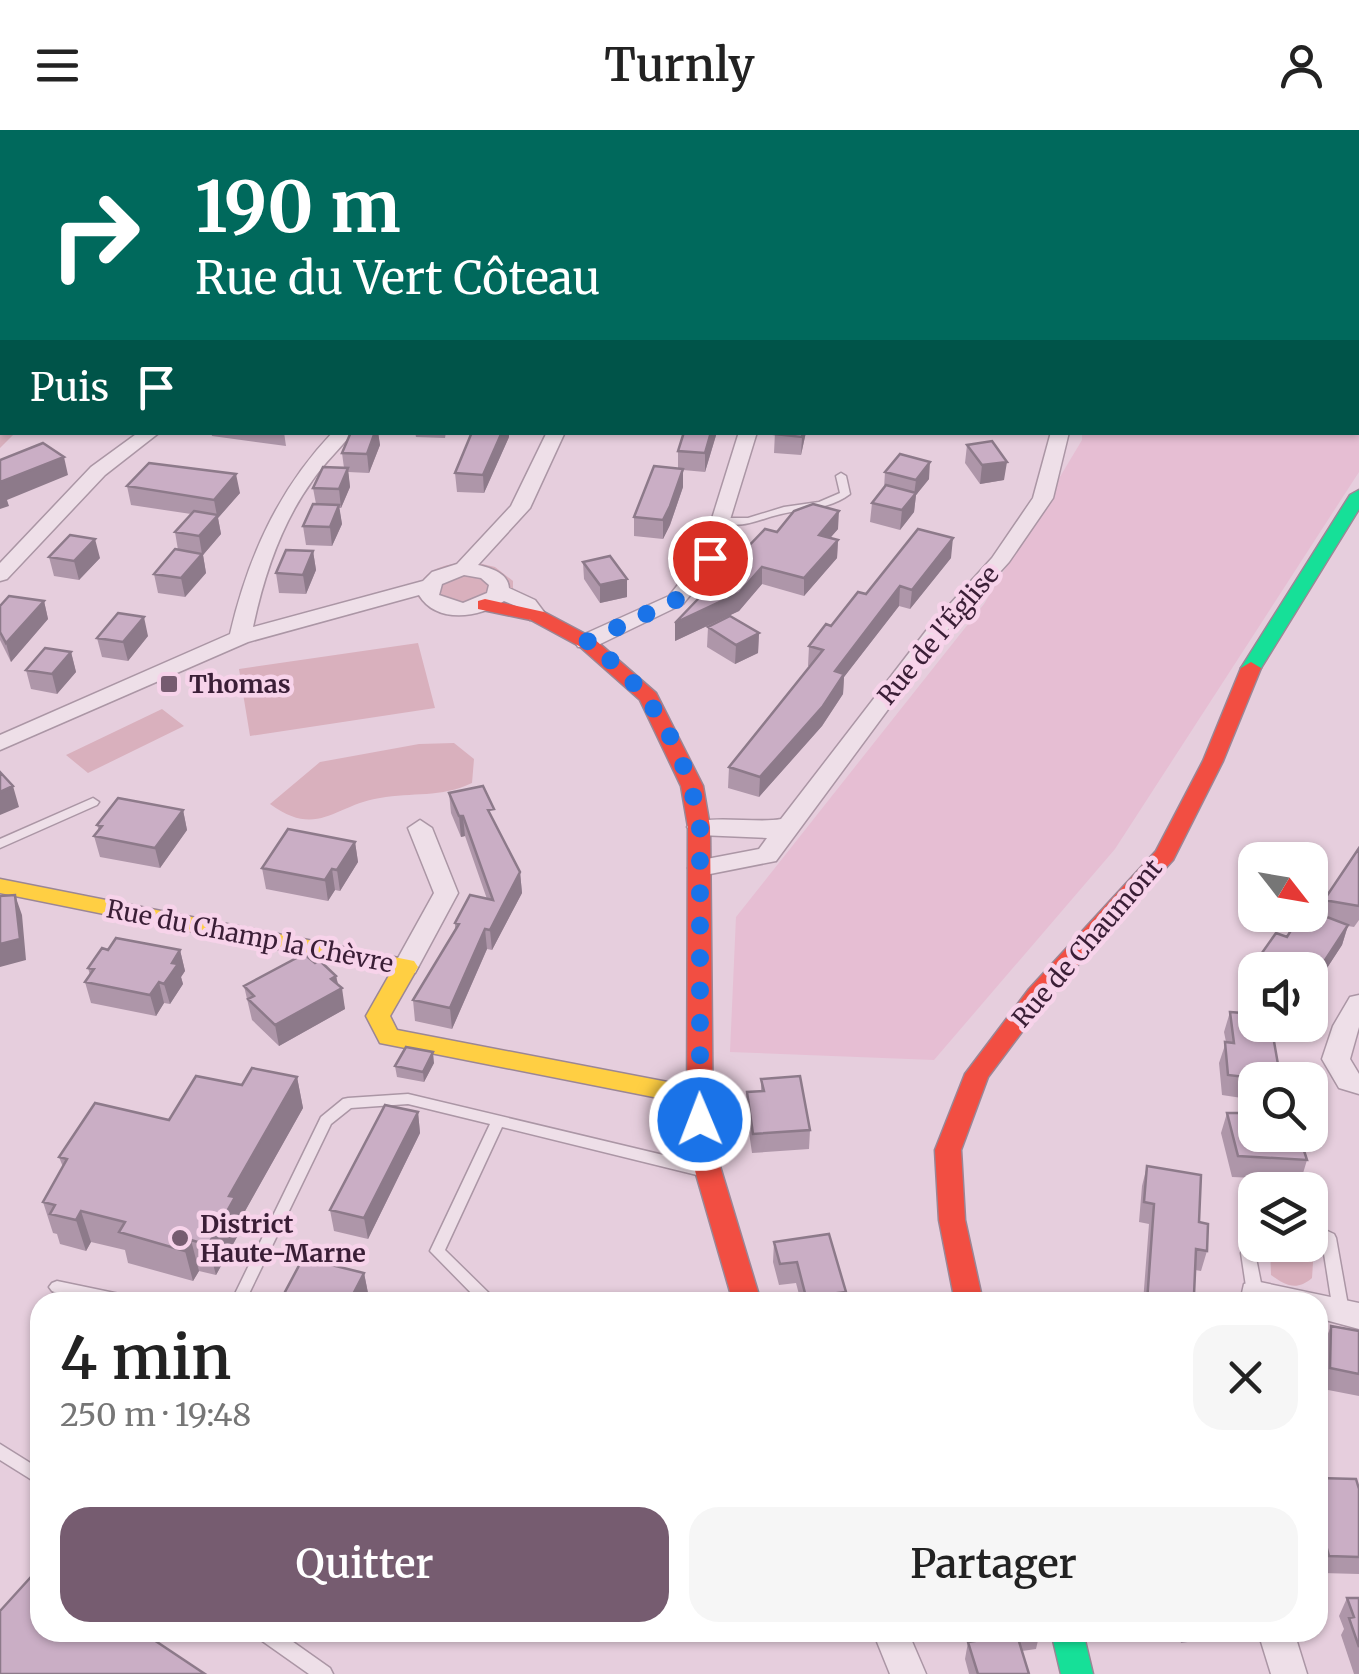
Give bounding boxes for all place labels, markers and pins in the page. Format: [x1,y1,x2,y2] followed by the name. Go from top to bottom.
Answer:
[668,516,753,601] pin
[189,668,291,700] place label: Thomas
[158,673,180,695] marker: Thomas
[200,1208,366,1269] place label: District Haute-Marne
[169,1227,191,1249] marker: District Haute-Marne

